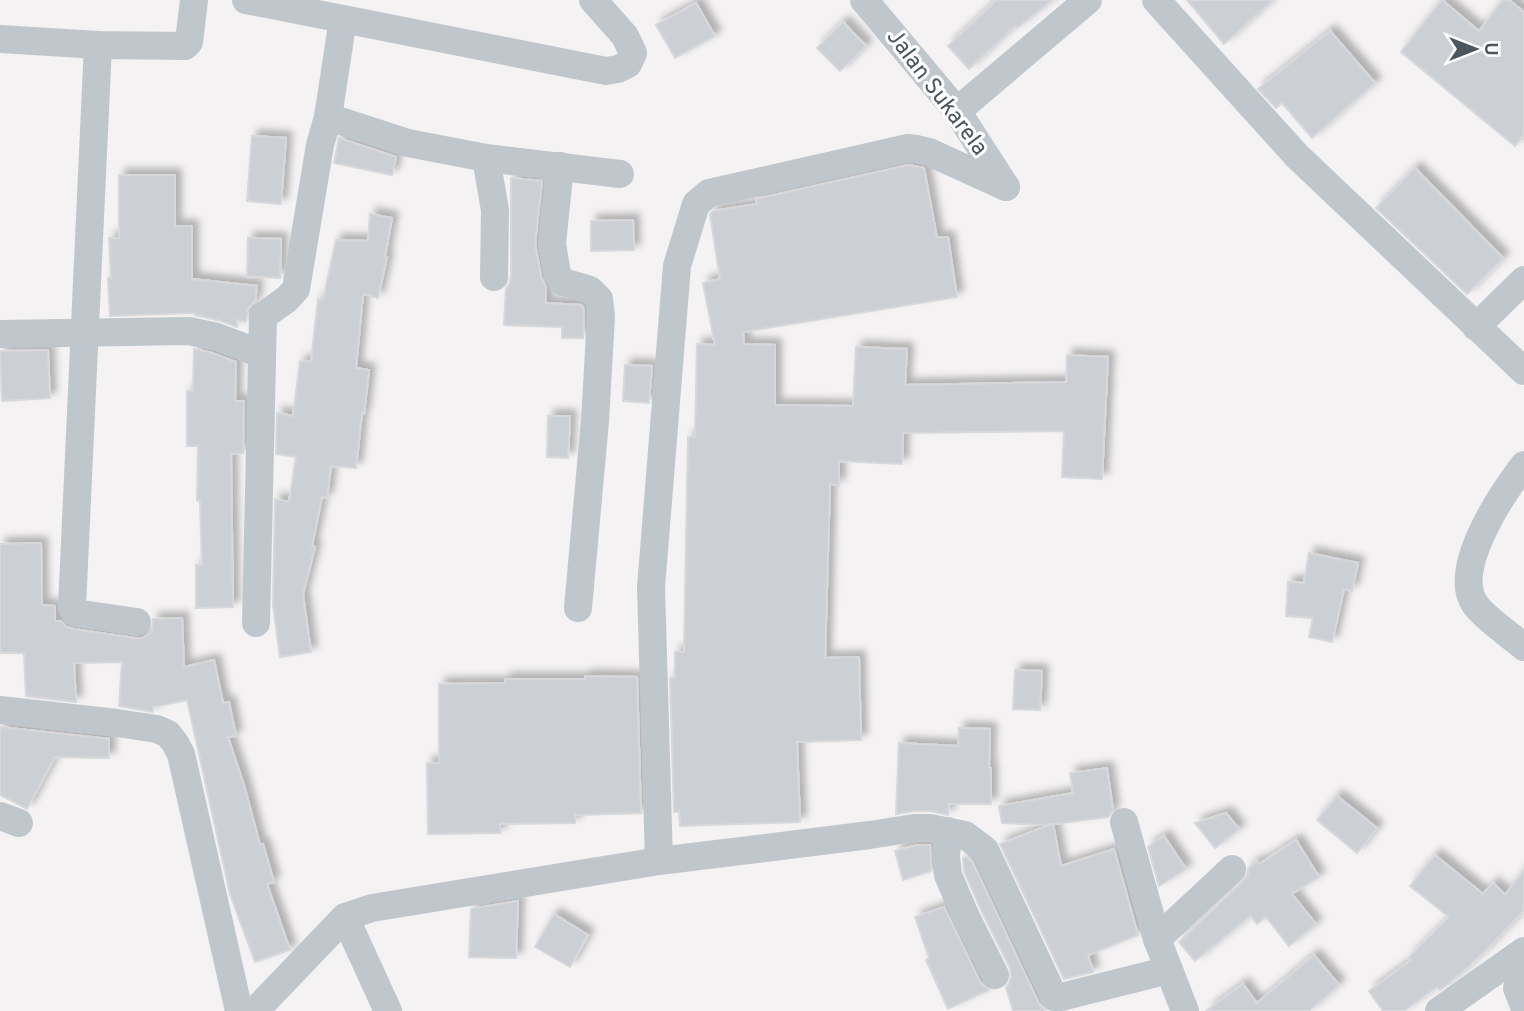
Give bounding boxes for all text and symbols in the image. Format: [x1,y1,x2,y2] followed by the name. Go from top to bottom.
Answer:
[1440,14,1510,84] north arrow
[879,24,993,162] street label: Jalan Sukarela
[1478,42,1502,56] text: U

